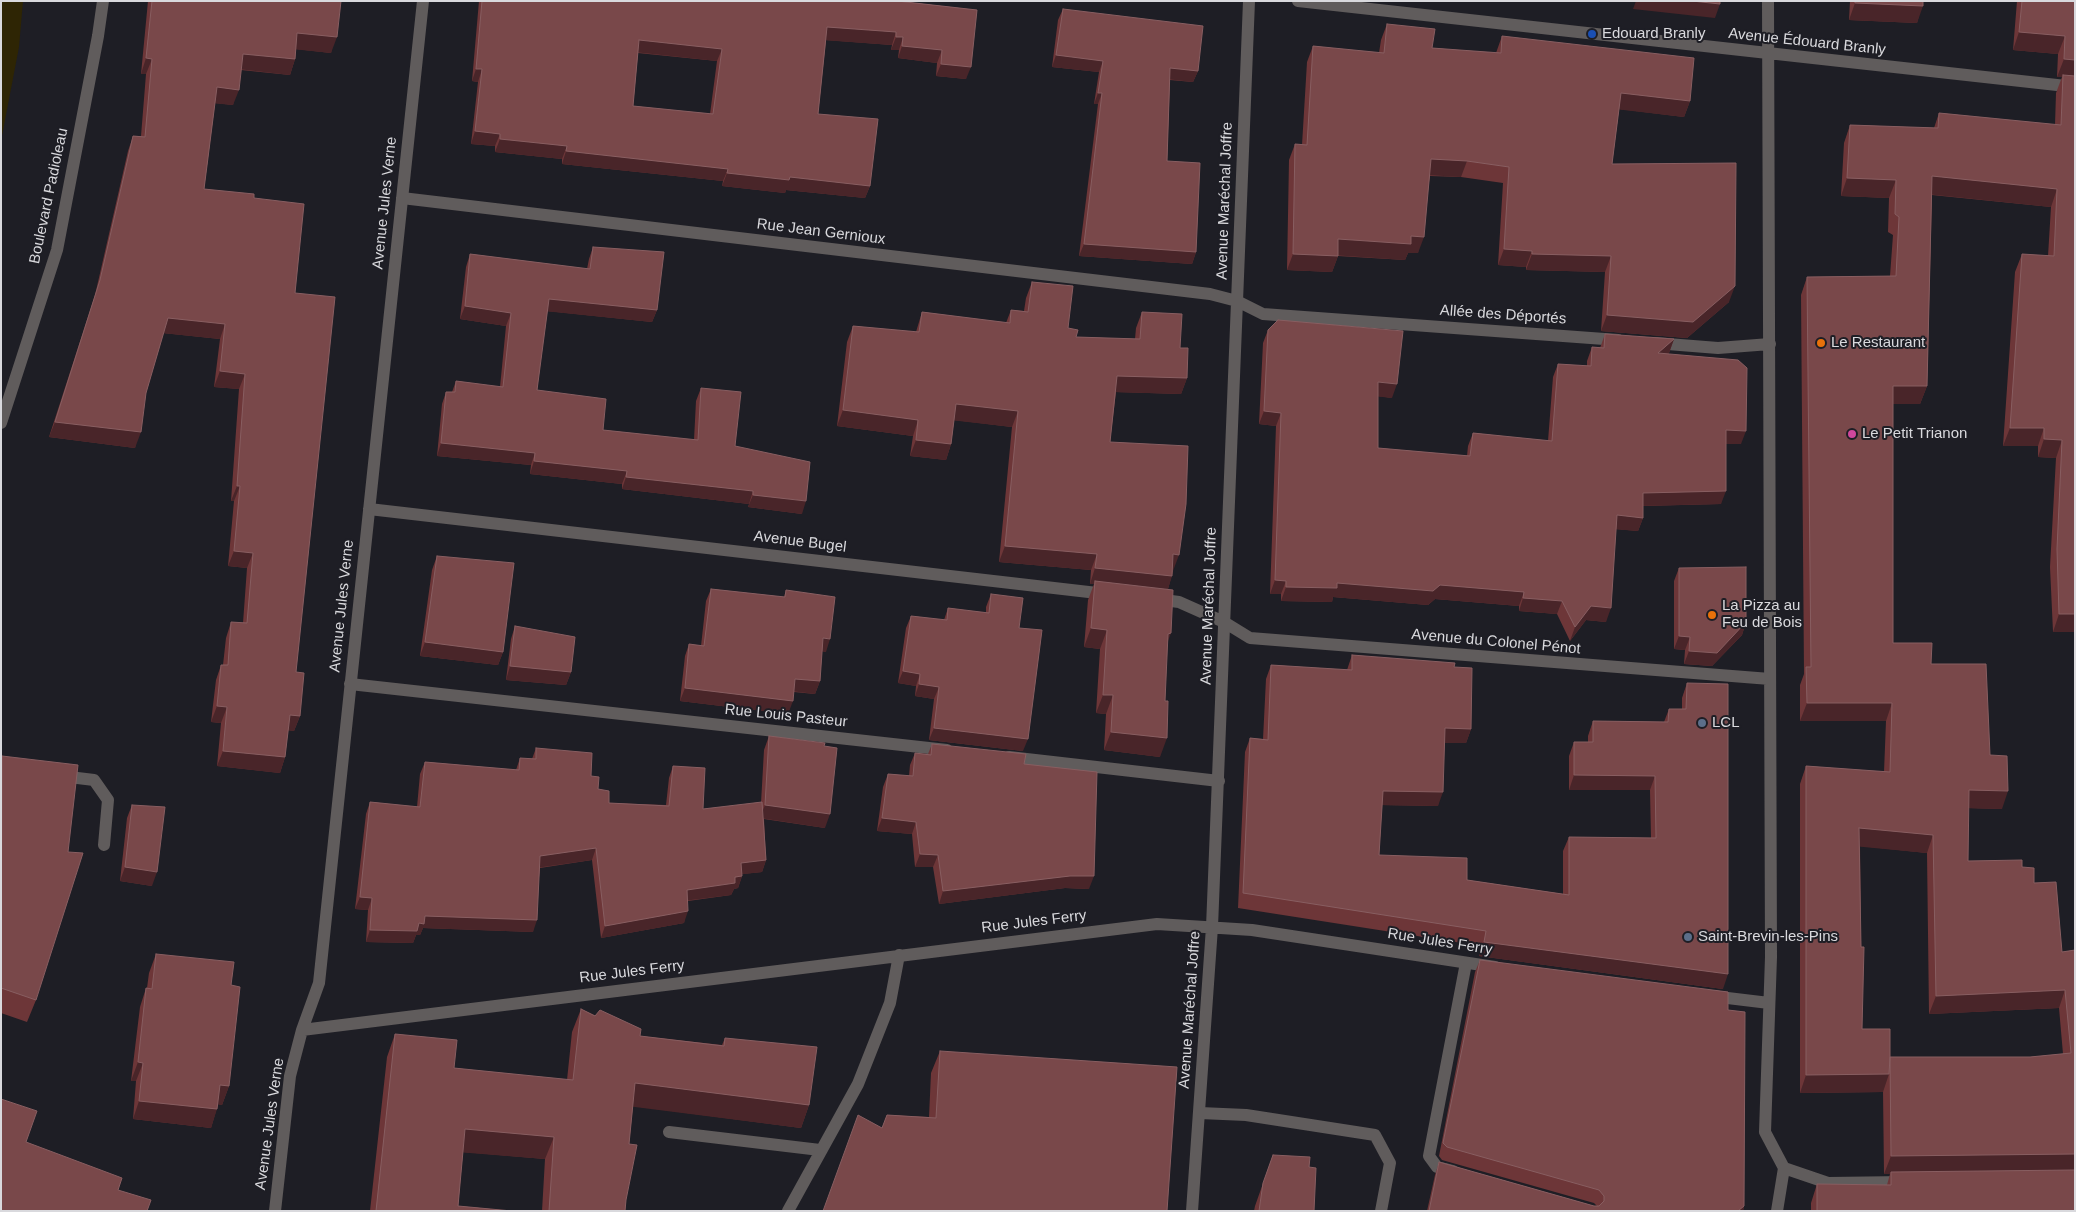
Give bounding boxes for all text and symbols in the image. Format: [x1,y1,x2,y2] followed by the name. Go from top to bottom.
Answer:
[1602,25,1705,43] place label: Edouard Branly
[1727,25,1887,59] street label: Avenue Édouard Branly
[1586,28,1598,40] marker: Edouard Branly
[1213,122,1237,280] street label: Avenue Maréchal Joffre
[26,126,72,266] street label: Boulevard Padioleau
[369,136,401,270] street label: Avenue Jules Verne
[756,215,886,249] street label: Rue Jean Gernioux
[1439,302,1567,328] street label: Allée des Déportés
[1831,334,1925,352] place label: Le Restaurant
[1815,337,1827,349] marker: Le Restaurant
[1862,425,1967,443] place label: Le Petit Trianon
[1846,428,1858,440] marker: Le Petit Trianon
[753,527,847,557] street label: Avenue Bugel
[1197,527,1221,685] street label: Avenue Maréchal Joffre
[326,539,358,673] street label: Avenue Jules Verne
[1722,597,1802,632] place label: La Pizza au Feu de Bois
[1706,609,1718,621] marker: La Pizza au Feu de Bois
[1411,626,1581,658] street label: Avenue du Colonel Pénot
[724,701,848,731] street label: Rue Louis Pasteur
[1712,714,1740,732] place label: LCL
[1696,717,1708,729] marker: LCL
[980,907,1088,937] street label: Rue Jules Ferry
[1386,925,1494,959] street label: Rue Jules Ferry
[1698,928,1838,946] place label: Saint-Brevin-les-Pins
[1176,931,1204,1089] street label: Avenue Maréchal Joffre
[1682,931,1694,943] marker: Saint-Brevin-les-Pins
[578,957,686,987] street label: Rue Jules Ferry
[252,1057,288,1191] street label: Avenue Jules Verne

